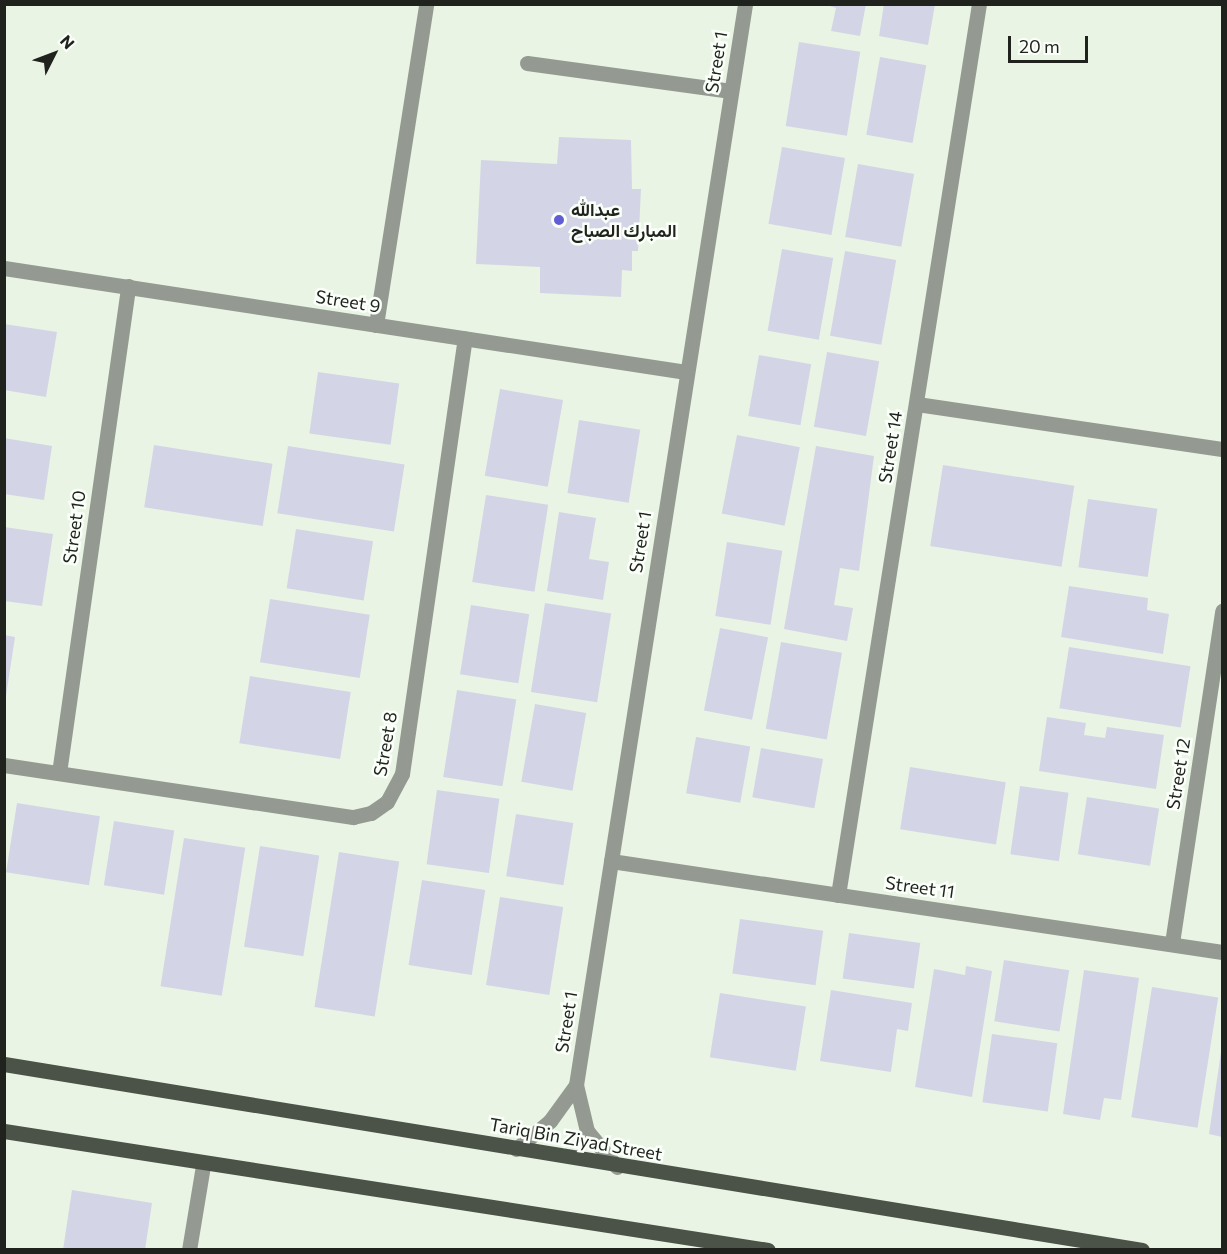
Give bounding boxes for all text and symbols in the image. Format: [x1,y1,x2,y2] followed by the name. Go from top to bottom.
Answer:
[24,24,84,84] north arrow
[1011,24,1090,62] scale bar
[700,30,732,94] street label: Street 1
[57,31,79,52] text: N
[1019,35,1060,57] text: 20 m
[571,199,677,242] place label: عبدالله المبارك الصباح
[552,213,566,227] marker: عبدالله المبارك الصباح
[314,285,382,317] street label: Street 9
[874,409,906,485] street label: Street 14
[58,489,90,565] street label: Street 10
[624,510,656,574] street label: Street 1
[369,710,401,778] street label: Street 8
[1162,737,1194,811] street label: Street 12
[884,871,956,903] street label: Street 11
[550,990,582,1054] street label: Street 1
[488,1113,664,1165] street label: Tariq Bin Ziyad Street

